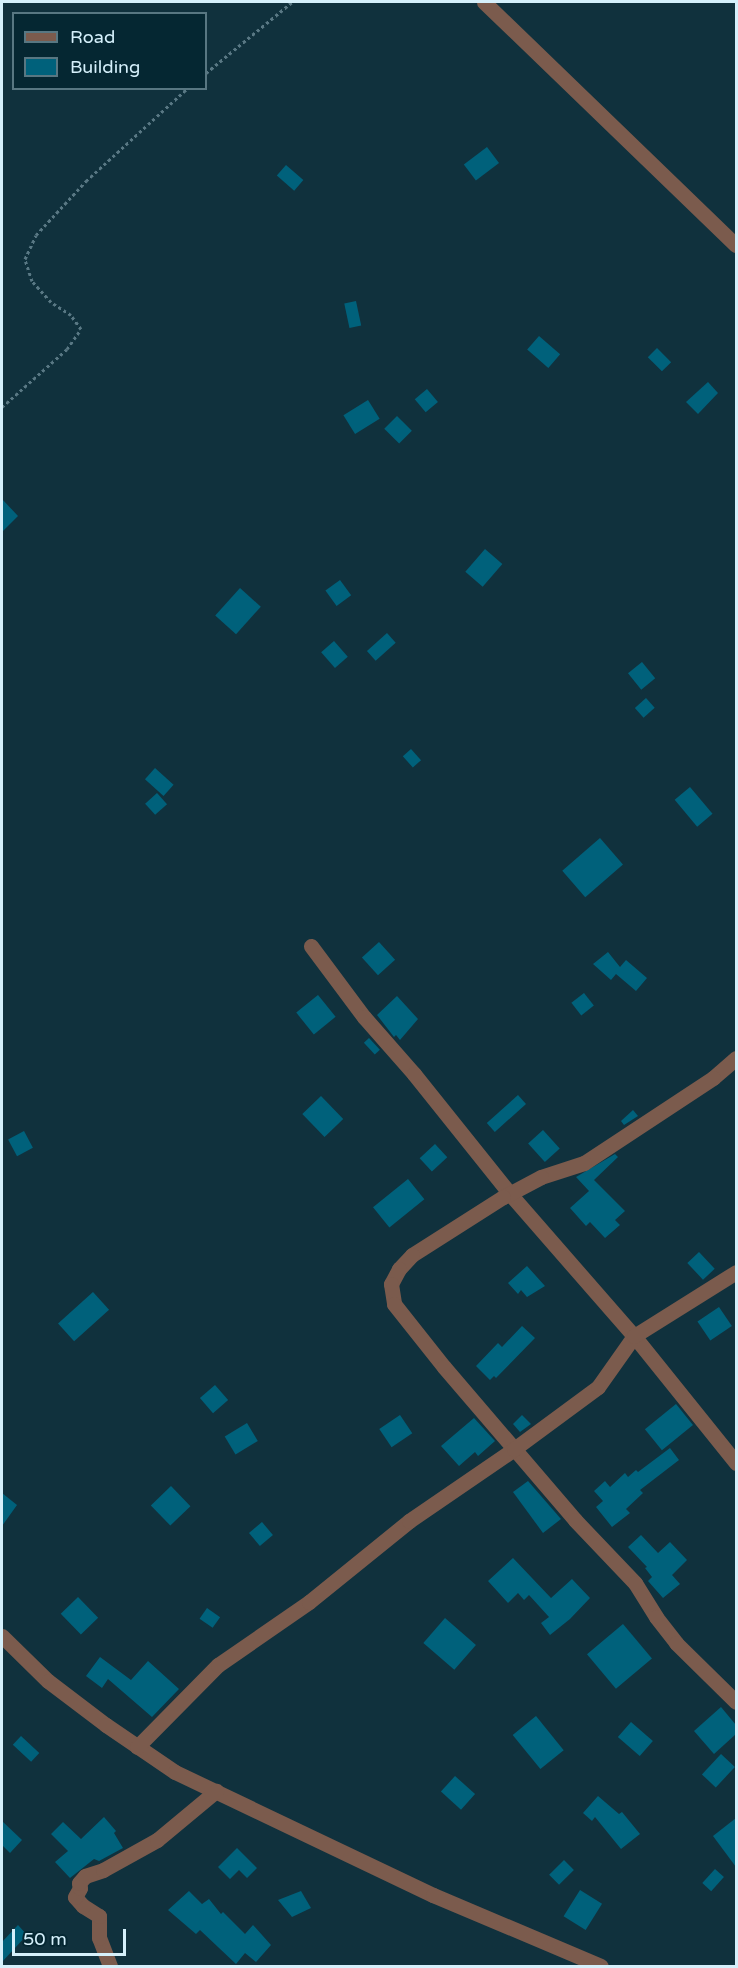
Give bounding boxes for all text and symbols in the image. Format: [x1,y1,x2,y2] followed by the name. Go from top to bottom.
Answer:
[12,12,207,90] legend
[70,26,115,48] text: Road
[70,56,140,78] text: Building
[15,1917,129,1955] scale bar
[23,1928,67,1950] text: 50 m

